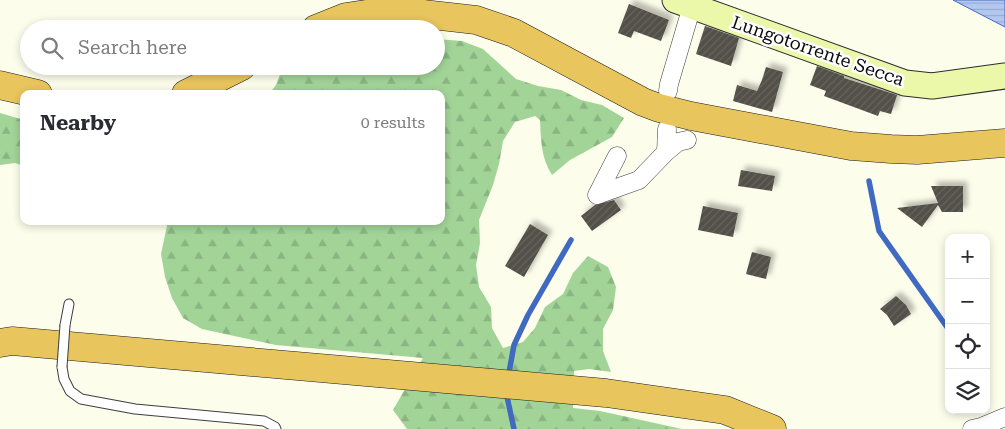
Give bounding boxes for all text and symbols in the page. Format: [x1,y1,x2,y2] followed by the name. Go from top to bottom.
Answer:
[729,11,907,90] street label: Lungotorrente Secca
[20,20,445,75] search box
[38,34,66,62] icon: search
[78,36,187,59] text: Search here
[40,111,116,135] text: Nearby
[361,113,425,132] text: 0 results
[945,234,990,414] map controls
[945,234,990,279] button: +
[945,279,990,324] button: −
[945,324,990,369] button: locate
[945,369,990,414] button: layers

